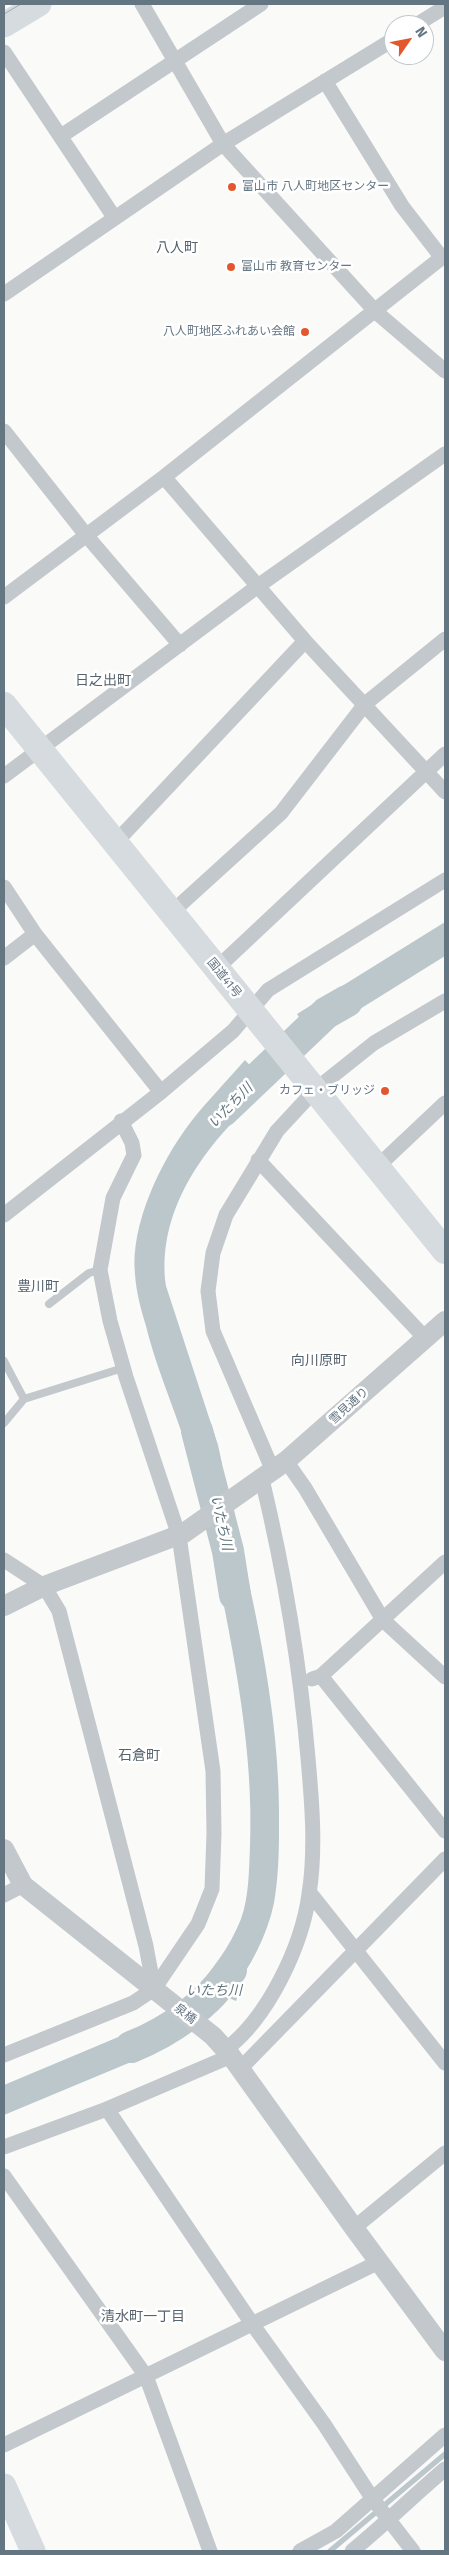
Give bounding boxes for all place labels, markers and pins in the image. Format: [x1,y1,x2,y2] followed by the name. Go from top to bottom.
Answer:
[242,180,389,194] place label: 富山市 八人町地区センター
[226,181,238,193] marker: 富山市 八人町地区センター
[241,260,352,274] place label: 富山市 教育センター
[225,261,237,273] marker: 富山市 教育センター
[163,325,295,339] place label: 八人町地区ふれあい会館
[299,326,311,338] marker: 八人町地区ふれあい会館
[279,1084,375,1098] place label: カフェ・ブリッジ
[379,1085,391,1097] marker: カフェ・ブリッジ

